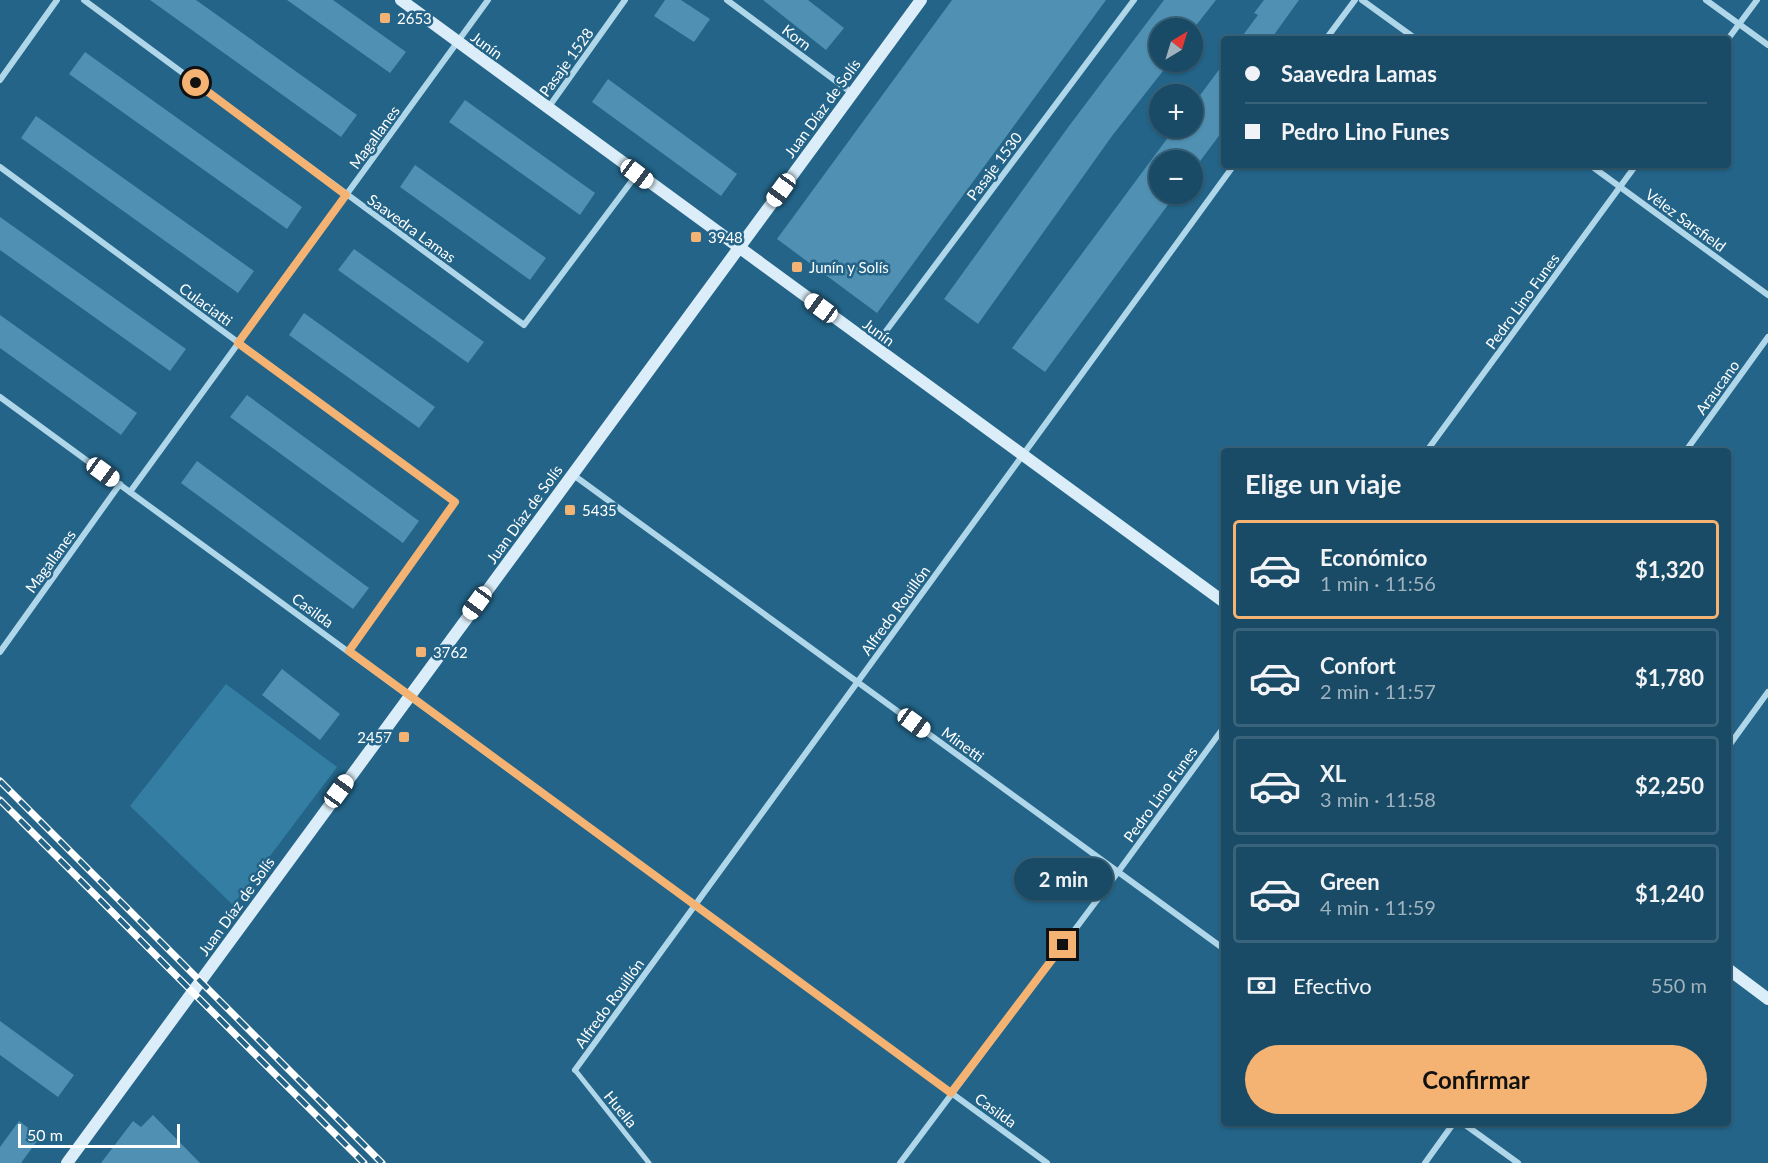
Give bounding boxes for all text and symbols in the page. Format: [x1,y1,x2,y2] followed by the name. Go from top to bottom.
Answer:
[397,9,432,27] place label: 2653
[378,11,392,25] marker: 2653
[1149,18,1203,72] north arrow
[1149,18,1203,204] map controls
[779,20,815,54] street label: Korn
[535,24,597,100] street label: Pasaje 1528
[468,27,506,63] street label: Junín
[780,55,864,161] street label: Juan Díaz de Solís
[1281,60,1437,87] text: Saavedra Lamas
[182,69,209,96] route start
[1149,84,1203,138] button: +
[345,102,403,172] street label: Magallanes
[1281,118,1450,145] text: Pedro Lino Funes
[963,128,1026,203] street label: Pasaje 1530
[1149,150,1203,204] button: −
[617,156,657,192] car
[763,170,799,210] car
[1642,185,1730,255] street label: Vélez Sarsfield
[364,190,460,266] street label: Saavedra Lamas
[708,228,743,246] place label: 3948
[689,230,703,244] marker: 3948
[1481,250,1563,352] street label: Pedro Lino Funes
[809,258,889,276] place label: Junín y Solís
[790,260,804,274] marker: Junín y Solís
[176,279,236,329] street label: Culaciatti
[801,290,841,326] car
[860,314,898,350] street label: Junín
[1691,356,1743,418] street label: Araucano
[83,454,123,490] car
[482,461,566,567] street label: Juan Díaz de Solís
[1245,467,1402,500] text: Elige un viaje
[582,501,617,519] place label: 5435
[563,503,577,517] marker: 5435
[21,526,79,596] street label: Magallanes
[1248,543,1302,597] icon: car
[1320,544,1427,571] text: Económico
[1635,556,1704,583] text: $1,320
[857,562,933,658] street label: Alfredo Rouillón
[1320,571,1436,595] text: 1 min · 11:56
[459,583,495,623] car
[289,589,337,631] street label: Casilda
[433,643,468,661] place label: 3762
[414,645,428,659] marker: 3762
[1248,651,1302,705] icon: car
[1320,652,1396,679] text: Confort
[1635,664,1704,691] text: $1,780
[1320,679,1436,703] text: 2 min · 11:57
[894,705,934,741] car
[938,723,988,765] street label: Minetti
[357,728,392,746] place label: 2457
[397,730,411,744] marker: 2457
[1119,743,1201,845] street label: Pedro Lino Funes
[1248,759,1302,813] icon: car
[1320,760,1346,787] text: XL
[321,771,357,811] car
[1635,772,1704,799] text: $2,250
[1320,787,1436,811] text: 3 min · 11:58
[194,853,278,959] street label: Juan Díaz de Solís
[1014,858,1112,900] callout: 2 min
[1039,867,1088,891] text: 2 min
[1248,867,1302,921] icon: car
[1320,868,1380,895] text: Green
[1635,880,1704,907] text: $1,240
[1320,895,1436,919] text: 4 min · 11:59
[1049,931,1076,958] route end
[571,955,647,1051] street label: Alfredo Rouillón
[1245,969,1278,1002] icon: cash
[1293,972,1372,999] text: Efectivo
[1651,973,1707,997] text: 550 m
[1245,1045,1707,1114] button: Confirmar
[601,1087,641,1131] street label: Huella
[972,1089,1020,1131] street label: Casilda
[18,1121,180,1148] scale bar
[27,1125,63,1144] text: 50 m

